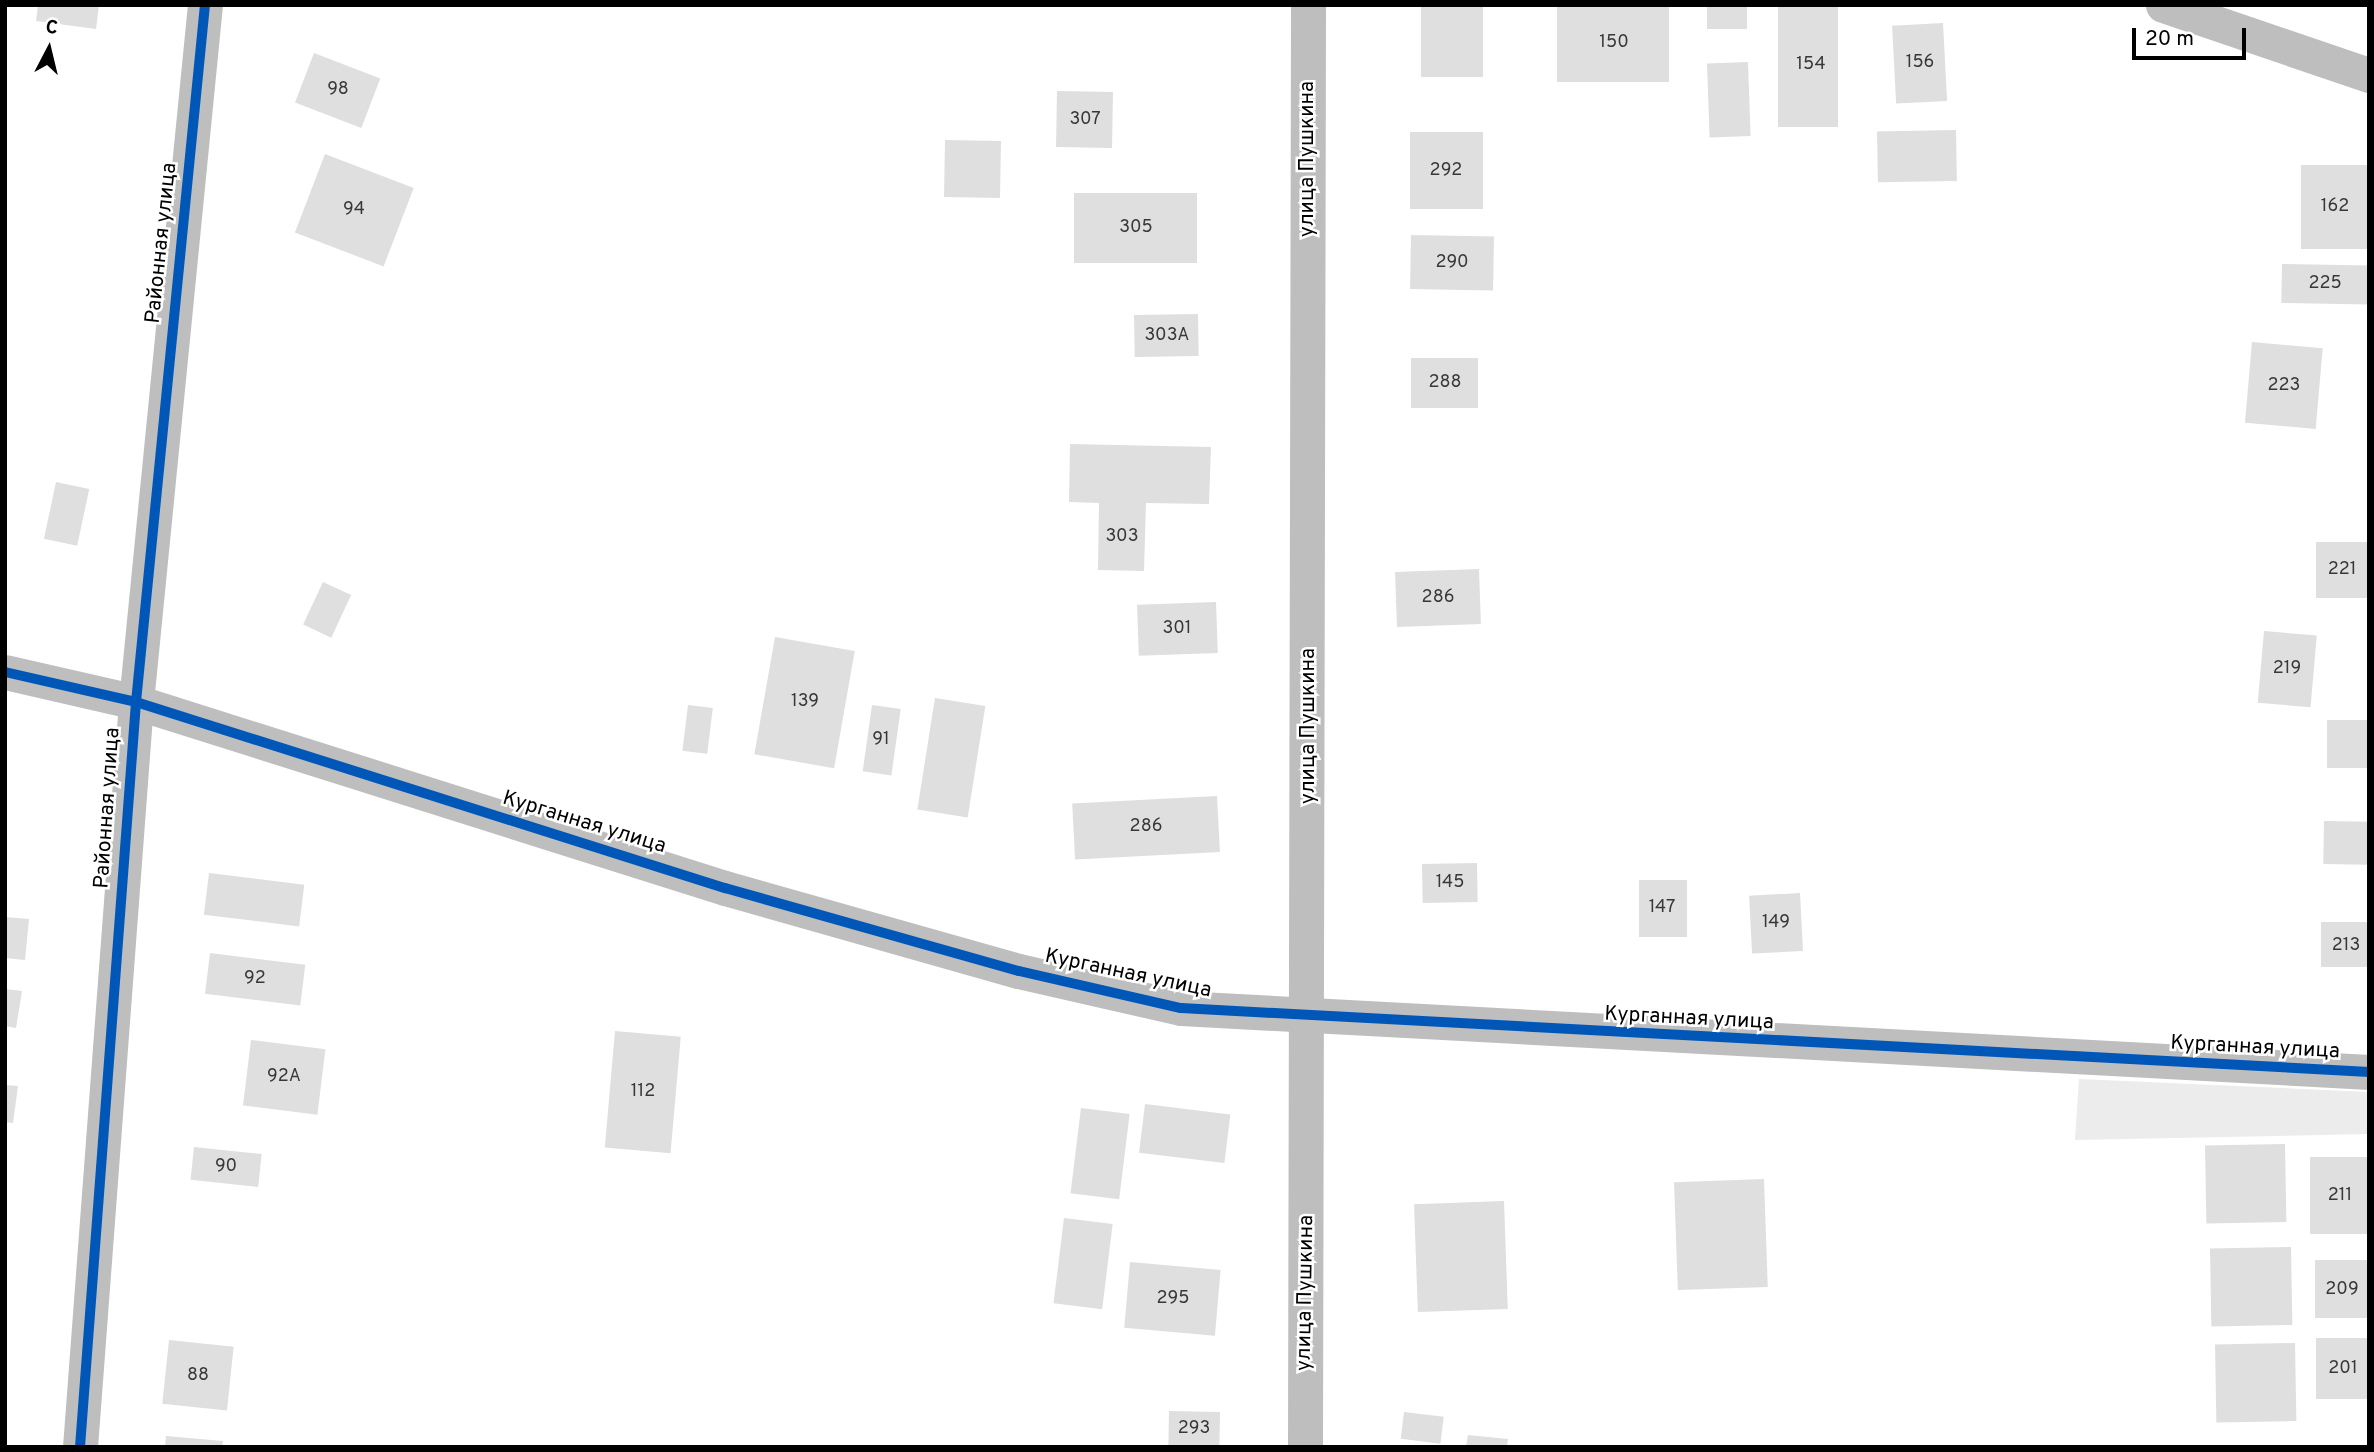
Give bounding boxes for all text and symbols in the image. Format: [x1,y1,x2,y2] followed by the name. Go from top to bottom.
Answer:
[14,14,84,84] north arrow
[2136,14,2250,58] scale bar
[44,16,59,41] text: С
[2145,26,2194,53] text: 20 m
[1599,32,1629,54] house number: 150
[1906,52,1934,74] house number: 156
[1796,54,1826,76] house number: 154
[327,79,349,101] house number: 98
[1295,81,1321,237] street label: улица Пушкина
[1069,109,1101,131] house number: 307
[1430,160,1462,182] house number: 292
[141,161,183,325] street label: Районная улица
[2321,196,2349,218] house number: 162
[343,199,365,221] house number: 94
[1119,217,1153,239] house number: 305
[1435,252,1469,274] house number: 290
[2308,273,2342,295] house number: 225
[1144,325,1190,347] house number: 303А
[1428,372,1462,394] house number: 288
[2268,375,2300,397] house number: 223
[1105,526,1139,548] house number: 303
[2328,559,2356,581] house number: 221
[1422,587,1454,609] house number: 286
[1163,618,1191,640] house number: 301
[1296,648,1322,804] street label: улица Пушкина
[2273,658,2301,680] house number: 219
[791,691,819,713] house number: 139
[90,727,126,889] street label: Районная улица
[872,729,890,751] house number: 91
[499,786,669,860] street label: Курганная улица
[1130,816,1162,838] house number: 286
[1436,872,1464,894] house number: 145
[1649,897,1675,919] house number: 147
[1762,912,1790,934] house number: 149
[2332,935,2360,957] house number: 213
[1042,944,1214,1004] street label: Курганная улица
[244,968,266,990] house number: 92
[1604,1002,1774,1036] street label: Курганная улица
[2170,1031,2340,1065] street label: Курганная улица
[267,1066,301,1088] house number: 92А
[631,1081,655,1103] house number: 112
[215,1156,237,1178] house number: 90
[2328,1185,2352,1207] house number: 211
[1292,1215,1320,1371] street label: улица Пушкина
[2325,1279,2359,1301] house number: 209
[1157,1288,1189,1310] house number: 295
[2328,1358,2358,1380] house number: 201
[187,1365,209,1387] house number: 88
[1178,1418,1210,1440] house number: 293

